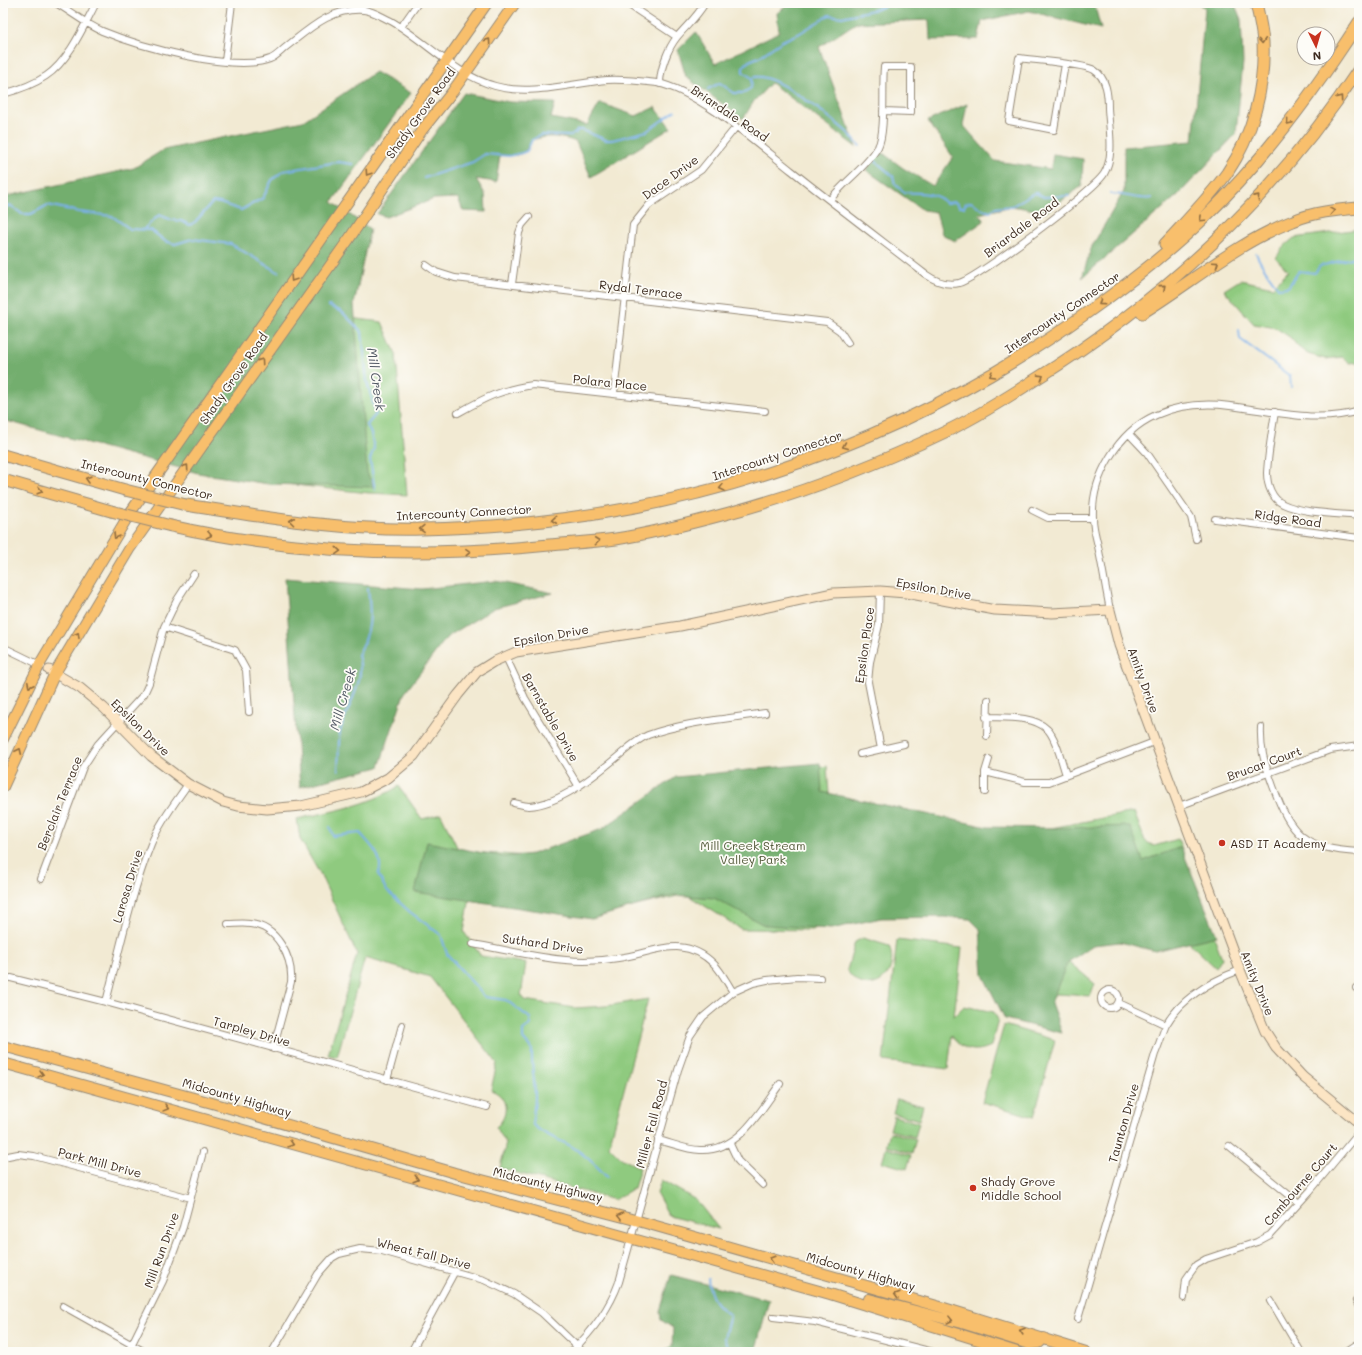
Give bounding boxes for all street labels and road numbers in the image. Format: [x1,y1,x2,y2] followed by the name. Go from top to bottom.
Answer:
[382,64,459,161] street label: Shady Grove Road
[688,81,772,145] street label: Briardale Road
[639,151,701,203] street label: Dace Drive
[980,193,1062,260] street label: Briardale Road
[1001,268,1123,356] street label: Intercounty Connector
[598,276,684,302] street label: Rydal Terrace
[195,329,271,427] street label: Shady Grove Road
[572,370,648,394] street label: Polara Place
[710,426,844,484] street label: Intercounty Connector
[79,455,215,503] street label: Intercounty Connector
[396,500,532,524] street label: Intercounty Connector
[1254,505,1323,531] street label: Ridge Road
[895,574,973,602] street label: Epsilon Drive
[851,606,877,684] street label: Epsilon Place
[512,621,590,649] street label: Epsilon Drive
[1125,645,1163,715] street label: Amity Drive
[519,670,583,764] street label: Barnstable Drive
[108,695,174,759] street label: Epsilon Drive
[1225,742,1303,784] street label: Brucar Court
[33,754,85,852] street label: Berclair Terrace
[108,847,146,925] street label: Larosa Drive
[501,929,585,957] street label: Suthard Drive
[1238,948,1278,1018] street label: Amity Drive
[211,1012,293,1050] street label: Tarpley Drive
[181,1074,293,1120] street label: Midcounty Highway
[632,1078,671,1170] street label: Miller Fall Road
[1104,1081,1142,1165] street label: Taunton Drive
[1260,1139,1340,1229] street label: Cambourne Court
[56,1143,144,1181] street label: Park Mill Drive
[491,1163,605,1205] street label: Midcounty Highway
[140,1210,182,1290] street label: Mill Run Drive
[375,1233,473,1273] street label: Wheat Fall Drive
[805,1248,917,1294] street label: Midcounty Highway

